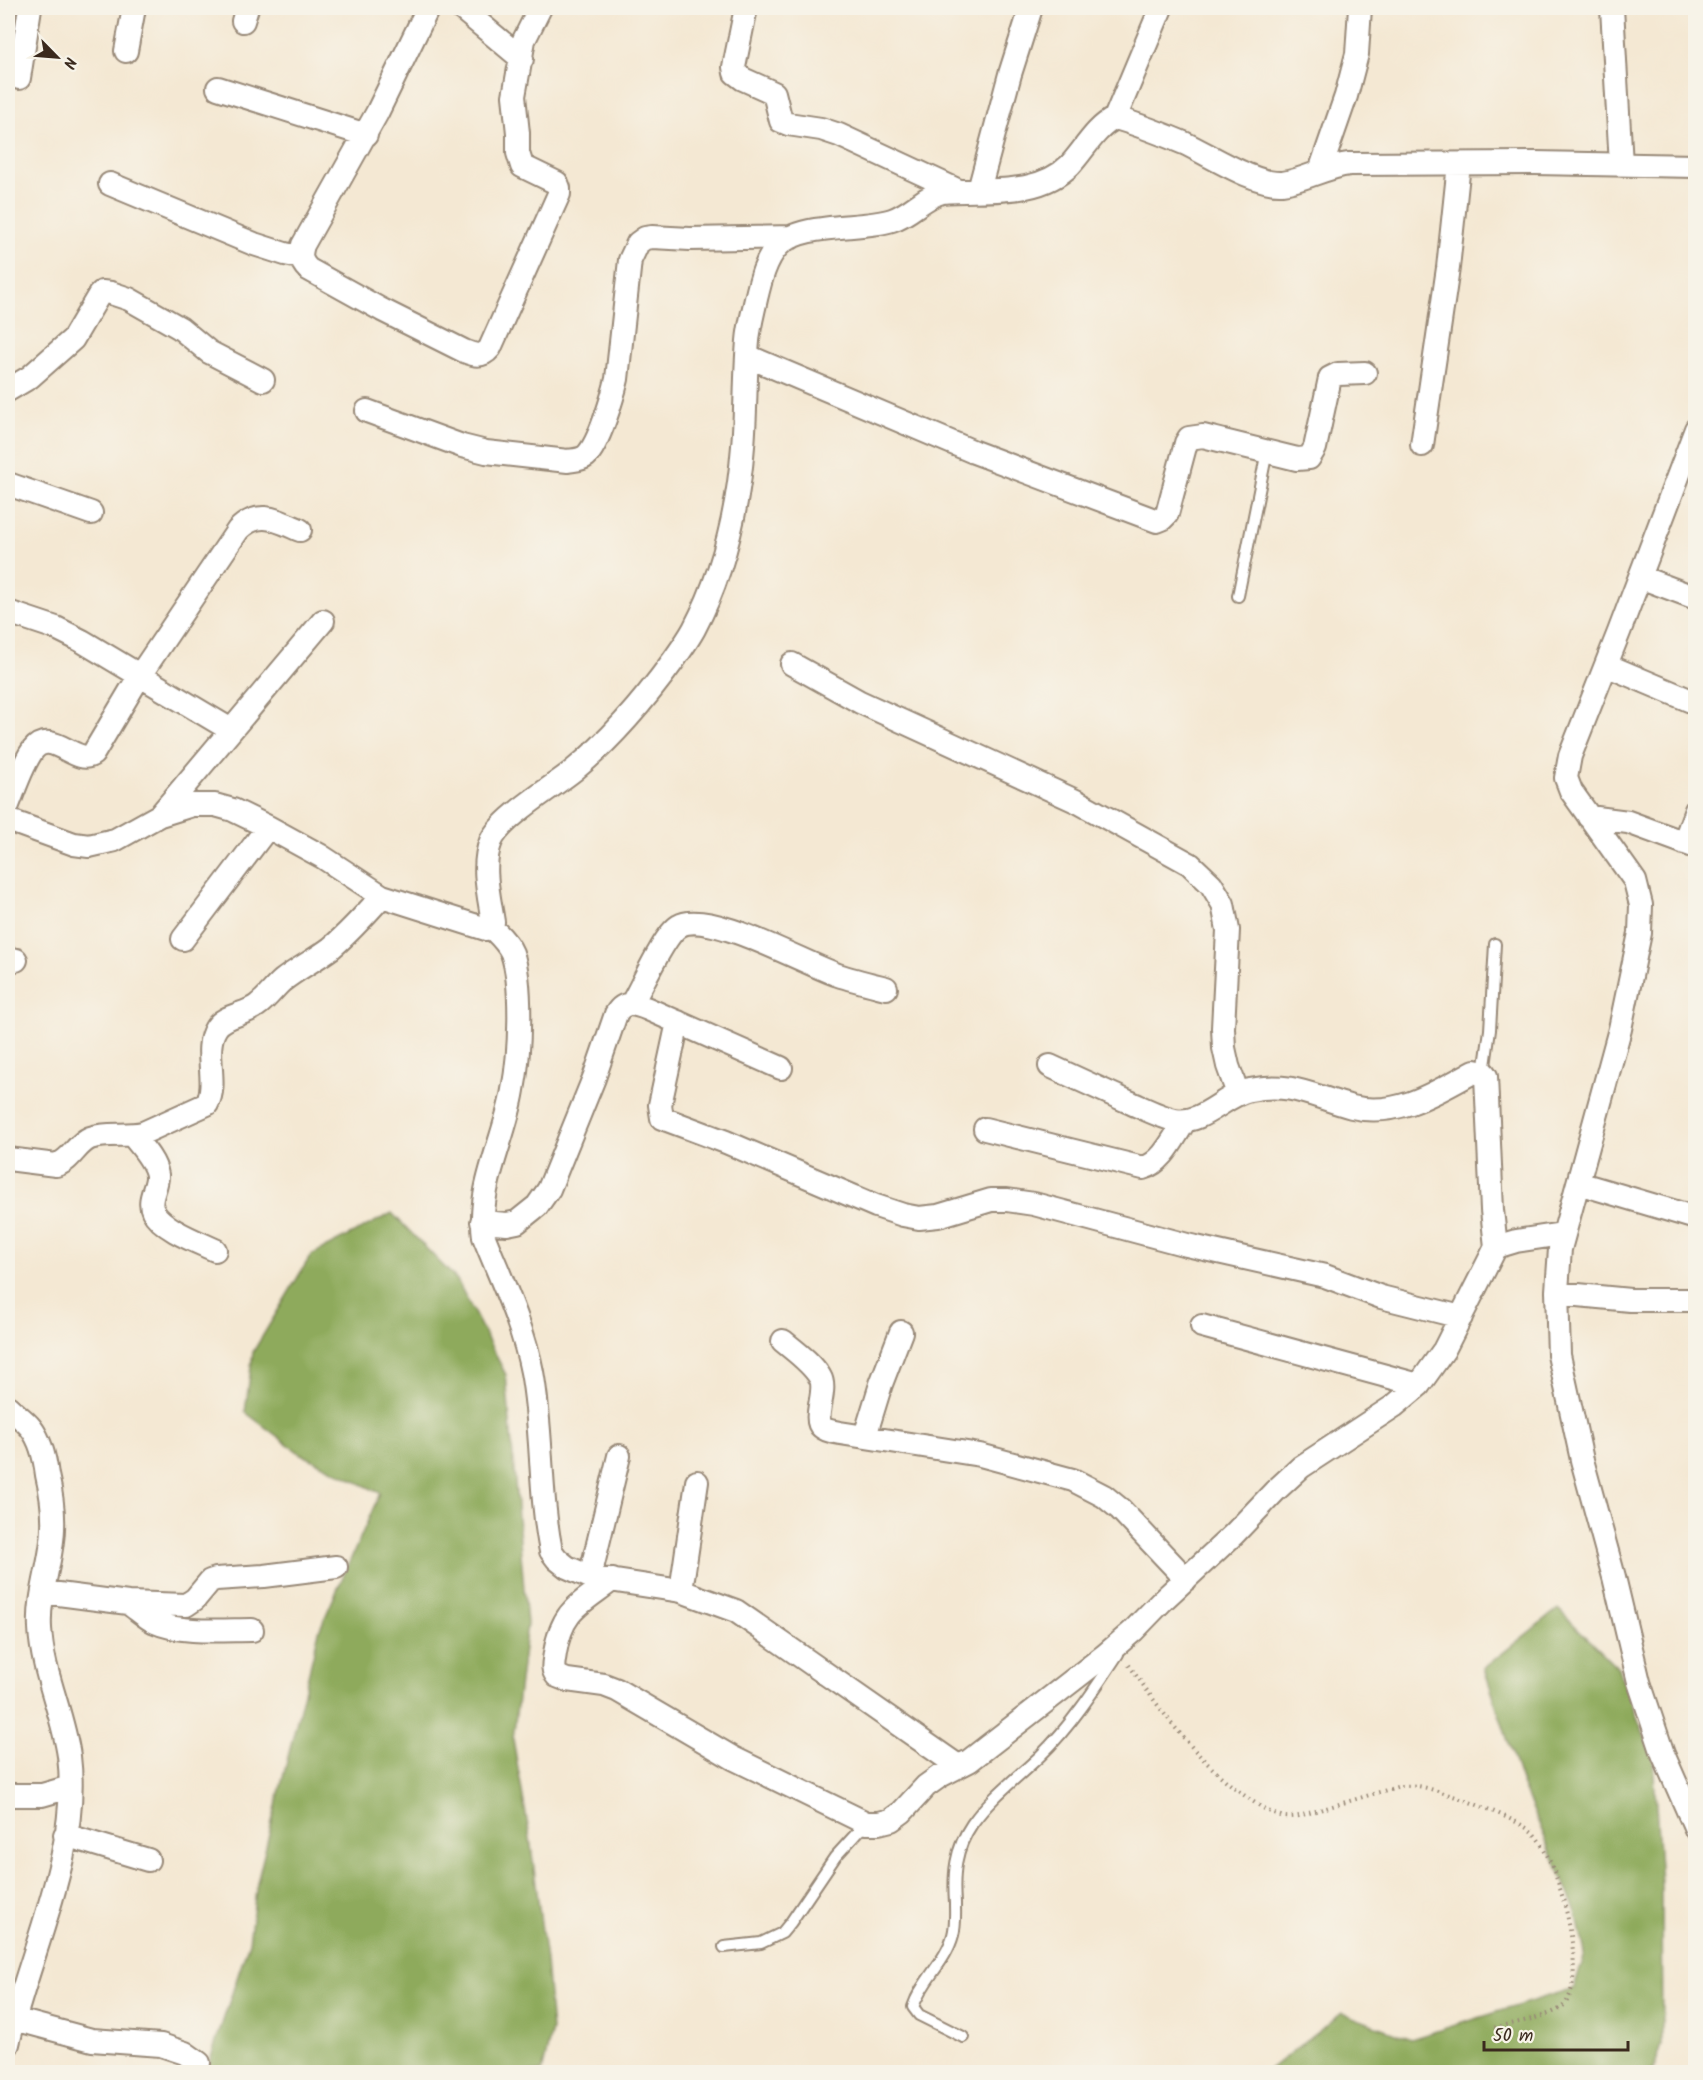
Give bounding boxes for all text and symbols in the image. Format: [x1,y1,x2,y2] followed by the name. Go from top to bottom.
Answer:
[27,27,87,87] north arrow
[56,53,83,73] text: N
[1484,2014,1628,2052] scale bar
[1493,2022,1533,2051] text: 50 m

